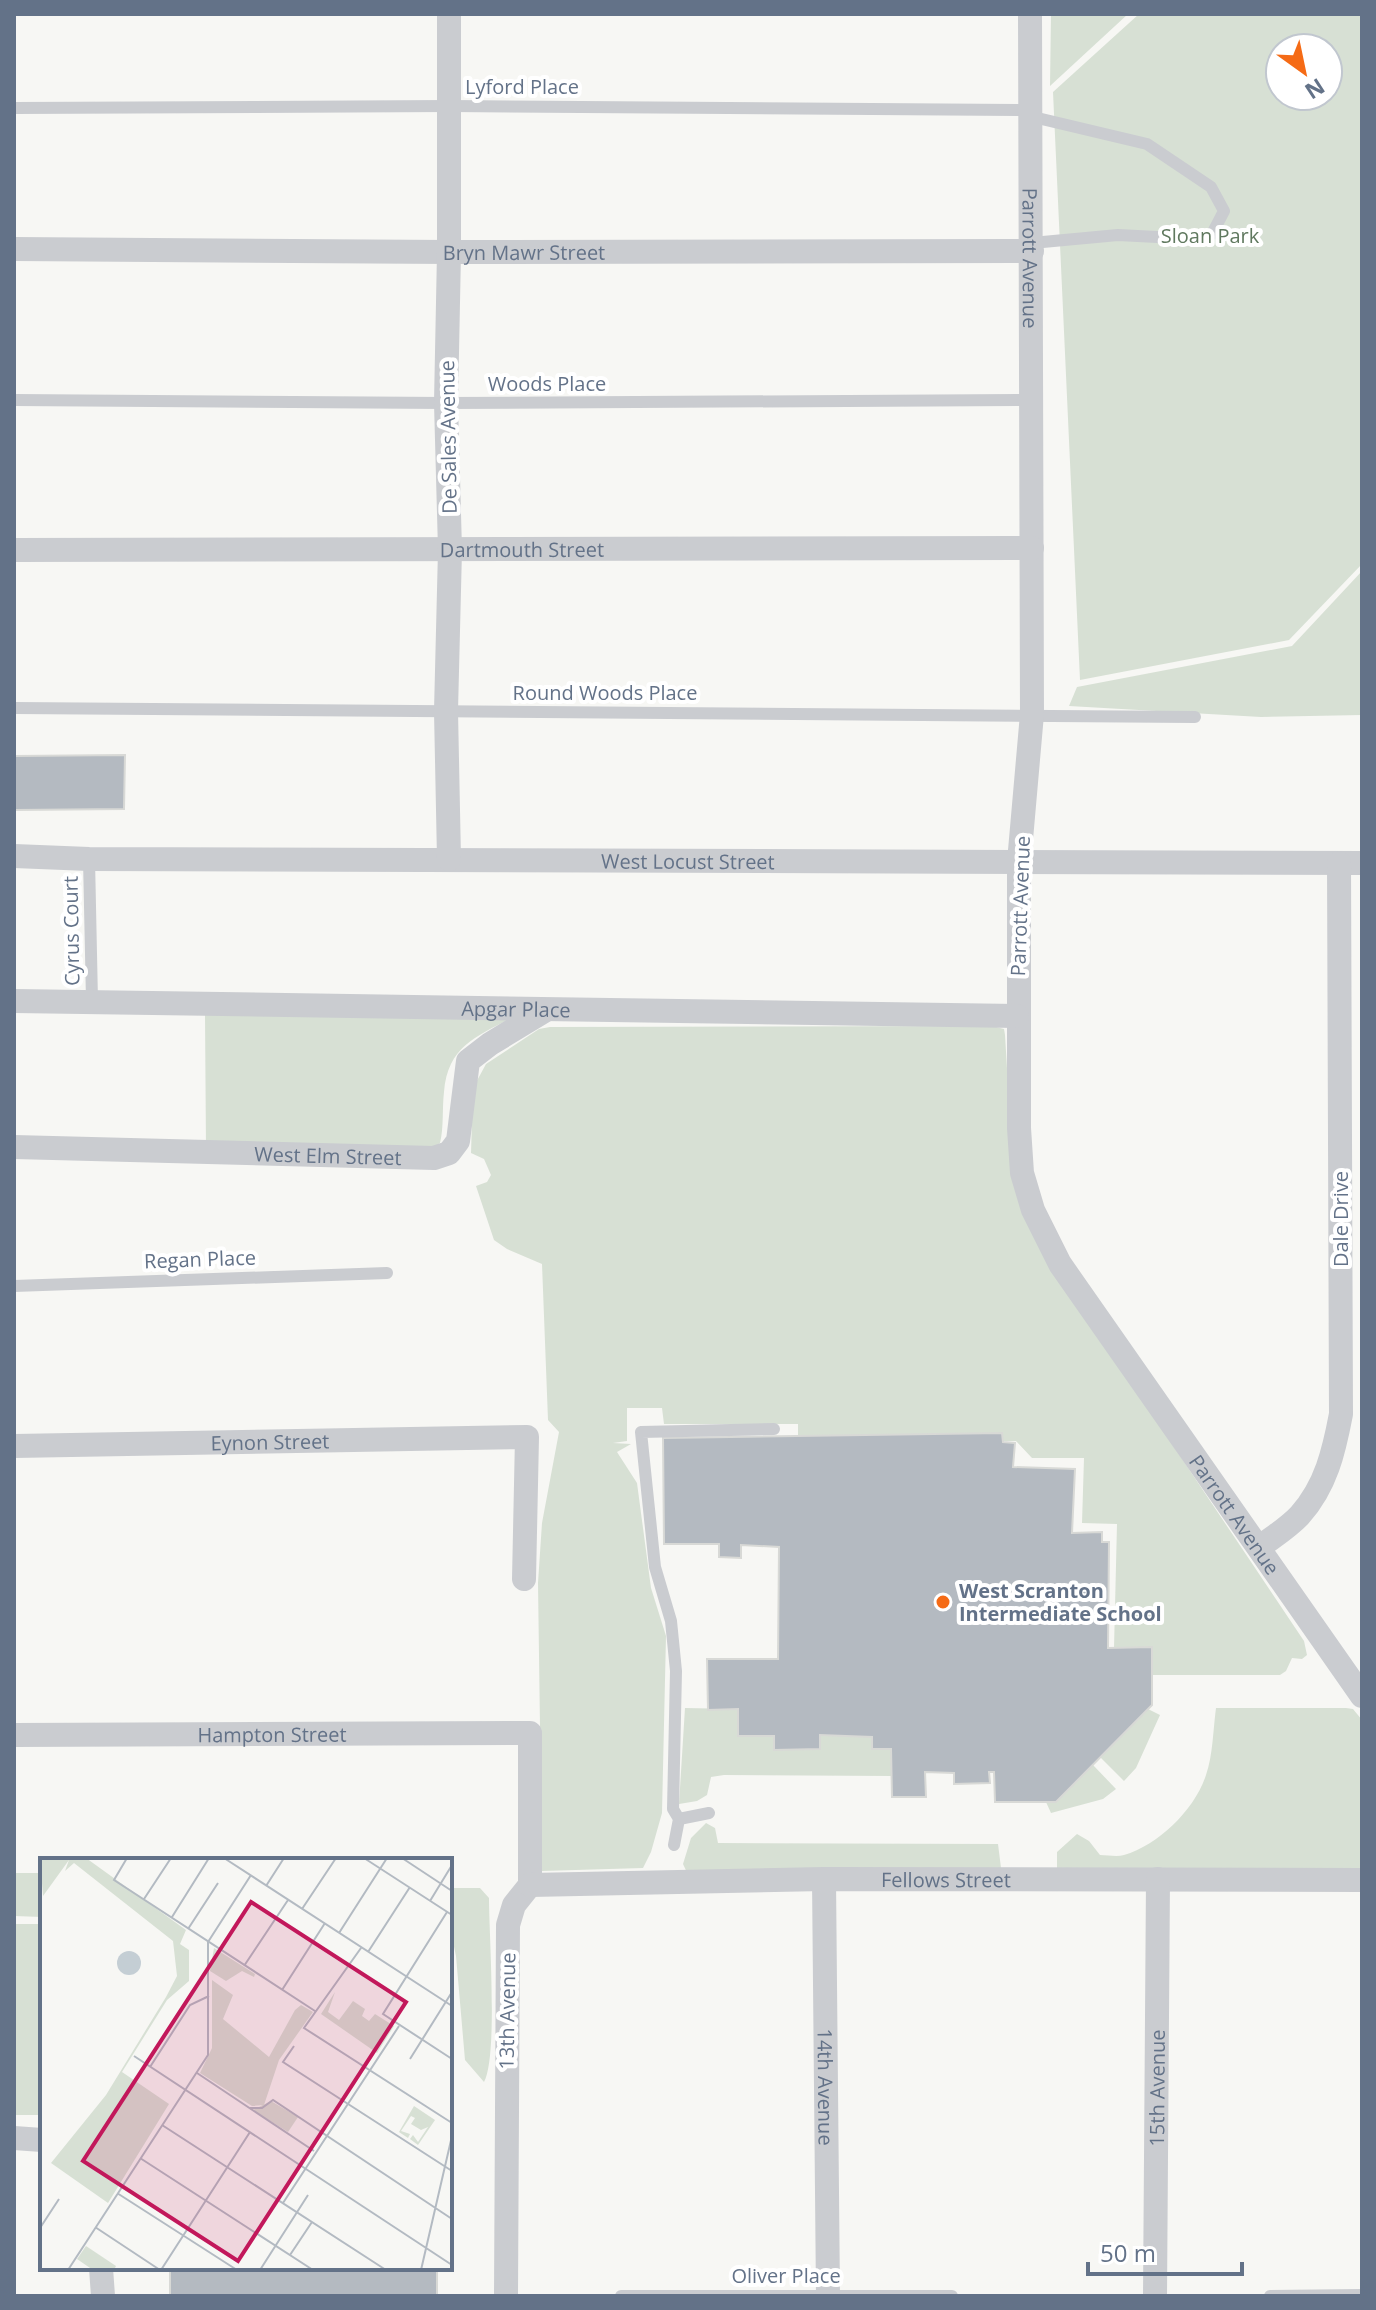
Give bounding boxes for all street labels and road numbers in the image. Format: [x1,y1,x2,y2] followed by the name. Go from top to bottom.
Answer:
[465,73,579,100] street label: Lyford Place
[1017,188,1044,328] street label: Parrott Avenue
[443,238,605,266] street label: Bryn Mawr Street
[433,360,463,514] street label: De Sales Avenue
[488,370,606,397] street label: Woods Place
[440,535,604,563] street label: Dartmouth Street
[513,679,697,706] street label: Round Woods Place
[1004,835,1036,977] street label: Parrott Avenue
[601,847,775,875] street label: West Locust Street
[57,876,85,986] street label: Cyrus Court
[461,994,571,1023] street label: Apgar Place
[254,1140,402,1171] street label: West Elm Street
[1327,1171,1354,1267] street label: Dale Drive
[144,1244,256,1274] street label: Regan Place
[210,1427,330,1456] street label: Eynon Street
[1184,1449,1286,1580] street label: Parrott Avenue
[197,1720,347,1748] street label: Hampton Street
[881,1866,1011,1893] street label: Fellows Street
[492,1952,522,2070] street label: 13th Avenue
[812,2028,840,2146] street label: 14th Avenue
[1143,2029,1170,2147] street label: 15th Avenue
[731,2262,841,2289] street label: Oliver Place

